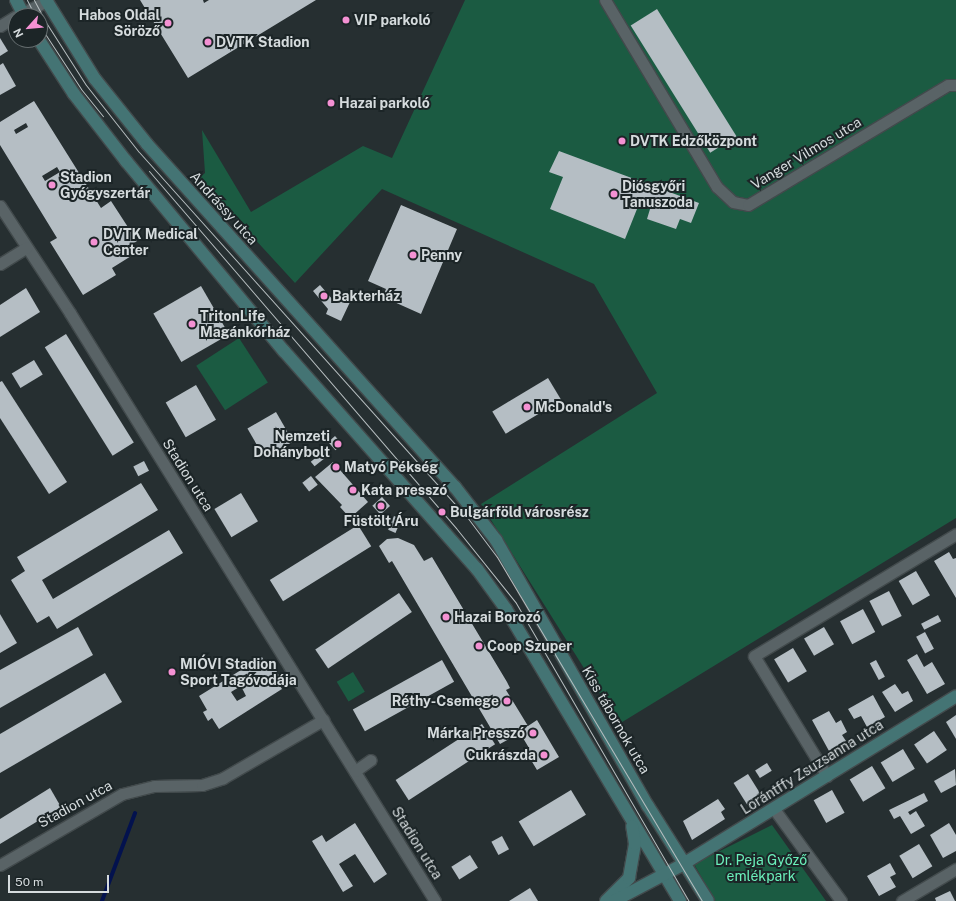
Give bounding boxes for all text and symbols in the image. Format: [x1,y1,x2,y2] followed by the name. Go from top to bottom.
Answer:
[79,7,160,40] place label: Habos Oldal Söröző
[8,8,48,48] north arrow
[354,12,431,28] place label: VIP parkoló
[341,15,351,25] marker: VIP parkoló
[163,18,173,28] marker: Habos Oldal Söröző
[11,26,26,40] text: N
[216,34,310,50] place label: DVTK Stadion
[203,37,213,47] marker: DVTK Stadion
[339,95,430,111] place label: Hazai parkoló
[326,98,336,108] marker: Hazai parkoló
[748,113,864,193] street label: Vanger Vilmos utca
[630,133,757,149] place label: DVTK Edzőközpont
[617,136,627,146] marker: DVTK Edzőközpont
[187,168,261,248] street label: Andrássy utca
[60,169,150,202] place label: Stadion Gyógyszertár
[622,178,693,210] place label: Diósgyőri Tanuszoda
[47,180,57,190] marker: Stadion Gyógyszertár
[609,189,619,199] marker: Diósgyőri Tanuszoda
[103,226,198,258] place label: DVTK Medical Center
[88,236,100,248] marker: DVTK Medical Center
[421,247,462,263] place label: Penny
[408,250,418,260] marker: Penny
[332,288,400,304] place label: Bakterház
[319,291,329,301] marker: Bakterház
[200,308,290,340] place label: TritonLife Magánkórház
[187,319,197,329] marker: TritonLife Magánkórház
[535,399,612,415] place label: McDonald's
[522,402,532,412] marker: McDonald's
[253,428,330,460] place label: Nemzeti Dohánybolt
[159,436,217,514] street label: Stadion utca
[333,439,343,449] marker: Nemzeti Dohánybolt
[344,459,438,475] place label: Matyó Pékség
[331,462,341,472] marker: Matyó Pékség
[361,482,447,498] place label: Kata presszó
[348,485,358,495] marker: Kata presszó
[376,501,386,511] marker: Füstölt Áru
[450,504,589,520] place label: Bulgárföld városrész
[437,507,447,517] marker: Bulgárföld városrész
[343,513,419,529] place label: Füstölt Áru
[454,609,541,625] place label: Hazai Borozó
[441,612,451,622] marker: Hazai Borozó
[487,638,572,654] place label: Coop Szuper
[474,641,484,651] marker: Coop Szuper
[180,656,297,688] place label: MIÓVI Stadion Sport Tagóvodája
[578,663,654,777] street label: Kiss tábornok utca
[167,667,177,677] marker: MIÓVI Stadion Sport Tagóvodája
[392,693,499,709] place label: Réthy-Csemege
[502,696,512,706] marker: Réthy-Csemege
[738,716,886,818] street label: Lorántffy Zsuzsanna utca
[427,725,525,741] place label: Márka Presszó
[528,728,538,738] marker: Márka Presszó
[465,747,536,763] place label: Cukrászda
[539,750,549,760] marker: Cukrászda
[35,777,115,831] street label: Stadion utca
[388,804,446,882] street label: Stadion utca
[715,852,807,884] park label: Dr. Peja Győző emlékpark
[10,867,111,893] scale bar
[15,875,43,889] text: 50 m

